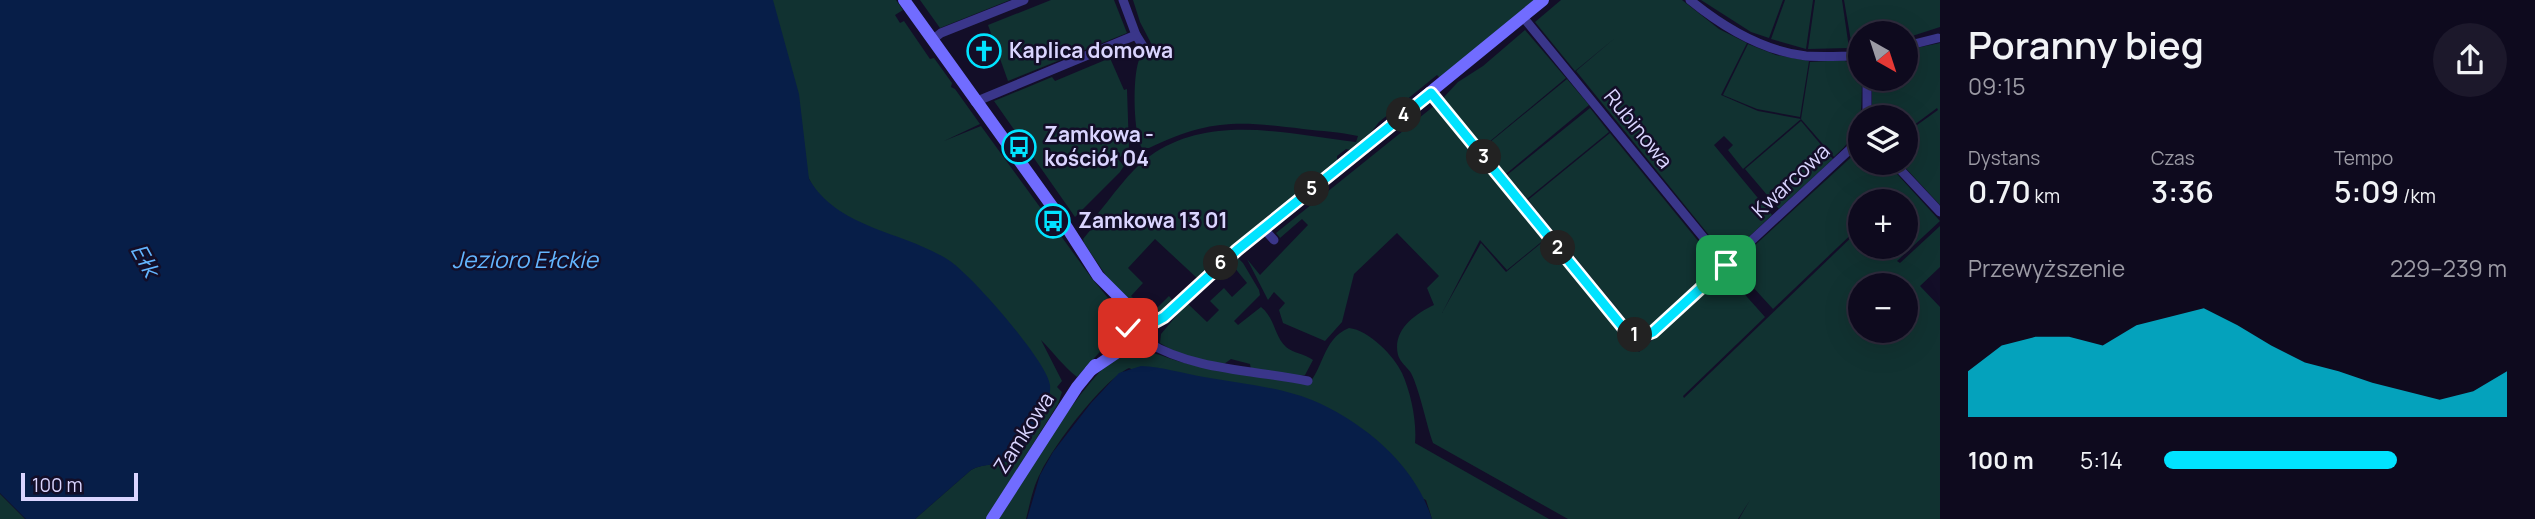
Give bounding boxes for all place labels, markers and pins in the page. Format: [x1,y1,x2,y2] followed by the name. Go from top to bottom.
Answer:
[965,32,1003,70] church icon: Kaplica domowa
[1009,36,1173,64] place label: Kaplica domowa
[1386,97,1422,132] pin: 4
[1044,120,1154,172] place label: Zamkowa - kościół 04
[1000,128,1038,166] bus stop icon: Zamkowa - kościół 04
[1466,140,1502,174] pin: 3
[1294,172,1330,206] pin: 5
[1034,202,1072,240] bus stop icon: Zamkowa 13 01
[1078,206,1228,234] place label: Zamkowa 13 01
[1540,230,1576,266] pin: 2
[1696,235,1756,295] pin
[1204,246,1238,280] pin: 6
[1098,298,1158,358] pin
[1618,318,1652,352] pin: 1

